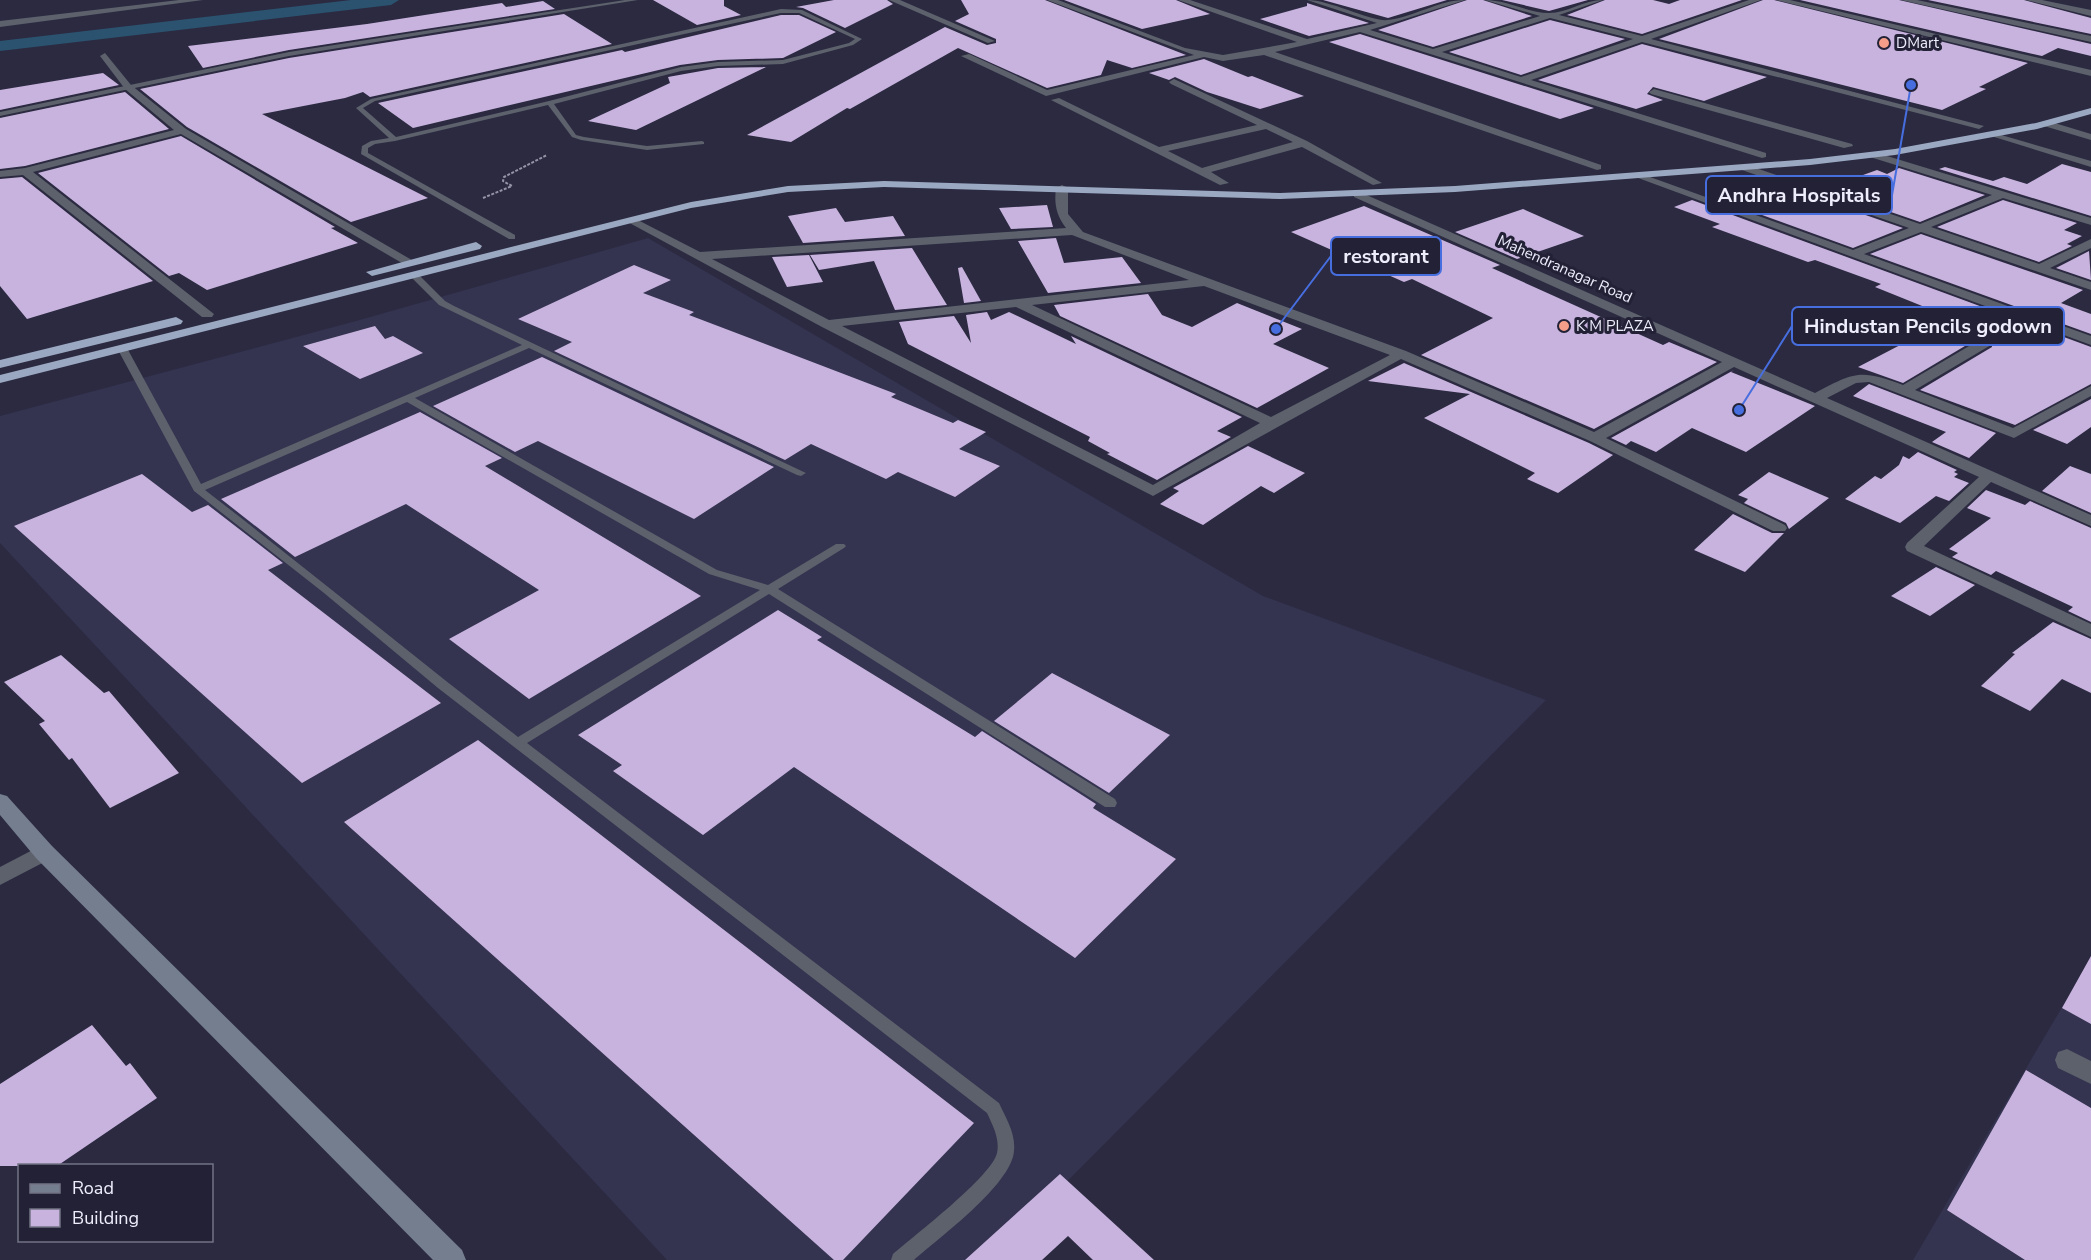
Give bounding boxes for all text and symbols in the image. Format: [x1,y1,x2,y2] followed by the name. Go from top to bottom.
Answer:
[1896,33,1940,53] place label: DMart
[1877,36,1891,50] marker: DMart
[1706,176,1892,214] callout: Andhra Hospitals
[1718,182,1881,209] text: Andhra Hospitals
[1495,230,1635,308] street label: Mahendranagar Road
[1331,237,1441,275] callout: restorant
[1343,243,1429,270] text: restorant
[1792,307,2064,345] callout: Hindustan Pencils godown
[1804,313,2052,340] text: Hindustan Pencils godown
[1576,316,1654,336] place label: K M PLAZA
[1557,319,1571,333] marker: K M PLAZA
[18,1164,213,1242] legend
[72,1176,114,1200] text: Road
[72,1206,139,1230] text: Building

